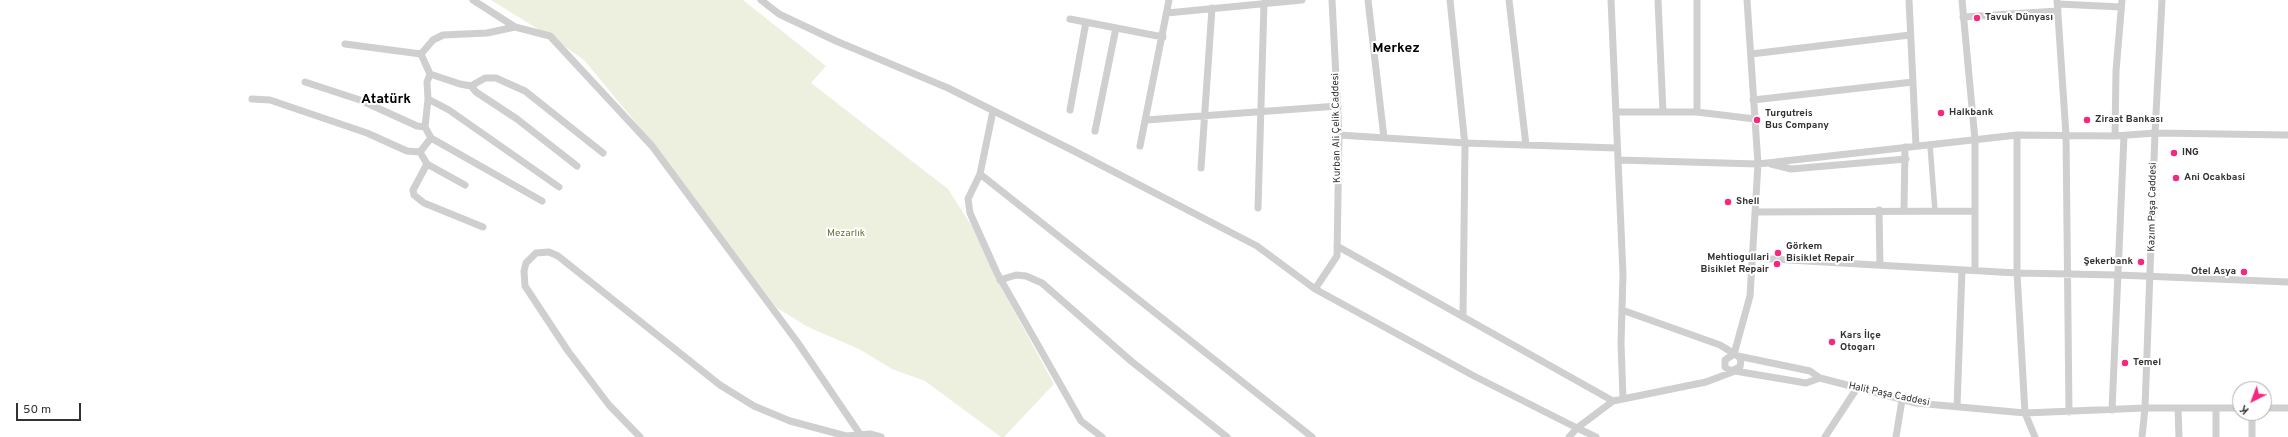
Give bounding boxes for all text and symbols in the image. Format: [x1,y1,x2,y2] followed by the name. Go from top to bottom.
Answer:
[1985,12,2053,24] place label: Tavuk Dünyası
[1972,13,1982,23] marker: Tavuk Dünyası
[1372,41,1420,57] district label: Merkez
[1330,73,1344,183] street label: Kurban Ali Çelik Caddesi
[361,92,411,108] district label: Atatürk
[1949,107,1993,119] place label: Halkbank
[1765,108,1829,132] place label: Turgutreis Bus Company
[1936,108,1946,118] marker: Halkbank
[2095,114,2163,126] place label: Ziraat Bankası
[1752,115,1762,125] marker: Turgutreis Bus Company
[2082,115,2092,125] marker: Ziraat Bankası
[2182,147,2199,159] place label: ING
[2169,148,2179,158] marker: ING
[2146,162,2160,252] street label: Kazım Paşa Caddesi
[2184,172,2245,184] place label: Ani Ocakbasi
[2171,173,2181,183] marker: Ani Ocakbasi
[1736,196,1759,208] place label: Shell
[1723,197,1733,207] marker: Shell
[827,228,865,240] park label: Mezarlık
[1786,241,1855,264] place label: Görkem Bisiklet Repair
[1773,248,1783,258] marker: Görkem Bisiklet Repair
[1700,252,1769,276] place label: Mehtiogullari Bisiklet Repair
[2083,256,2133,268] place label: Şekerbank
[2136,257,2146,267] marker: Şekerbank
[1772,259,1782,269] marker: Mehtiogullari Bisiklet Repair
[2191,266,2236,278] place label: Otel Asya
[2239,267,2249,277] marker: Otel Asya
[1840,330,1881,354] place label: Kars İlçe Otogarı
[1827,337,1837,347] marker: Kars İlçe Otogarı
[2133,357,2161,369] place label: Temel
[2120,358,2130,368] marker: Temel
[1847,381,1931,409] street label: Halit Paşa Caddesi
[2232,381,2272,421] north arrow
[18,395,83,421] scale bar
[2237,401,2252,417] text: K
[23,402,51,418] text: 50 m

